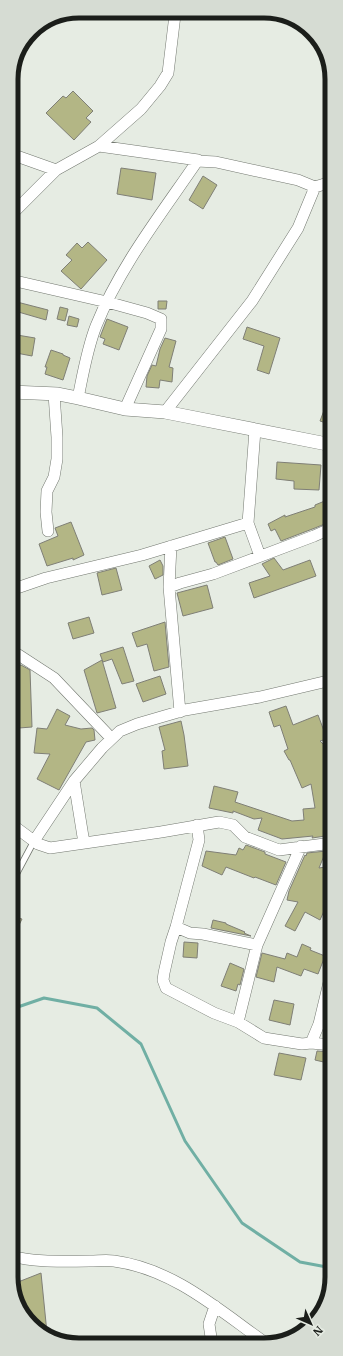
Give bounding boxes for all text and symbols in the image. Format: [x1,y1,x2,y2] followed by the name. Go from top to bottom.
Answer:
[291,1304,331,1344] north arrow
[310,1323,326,1339] text: N

